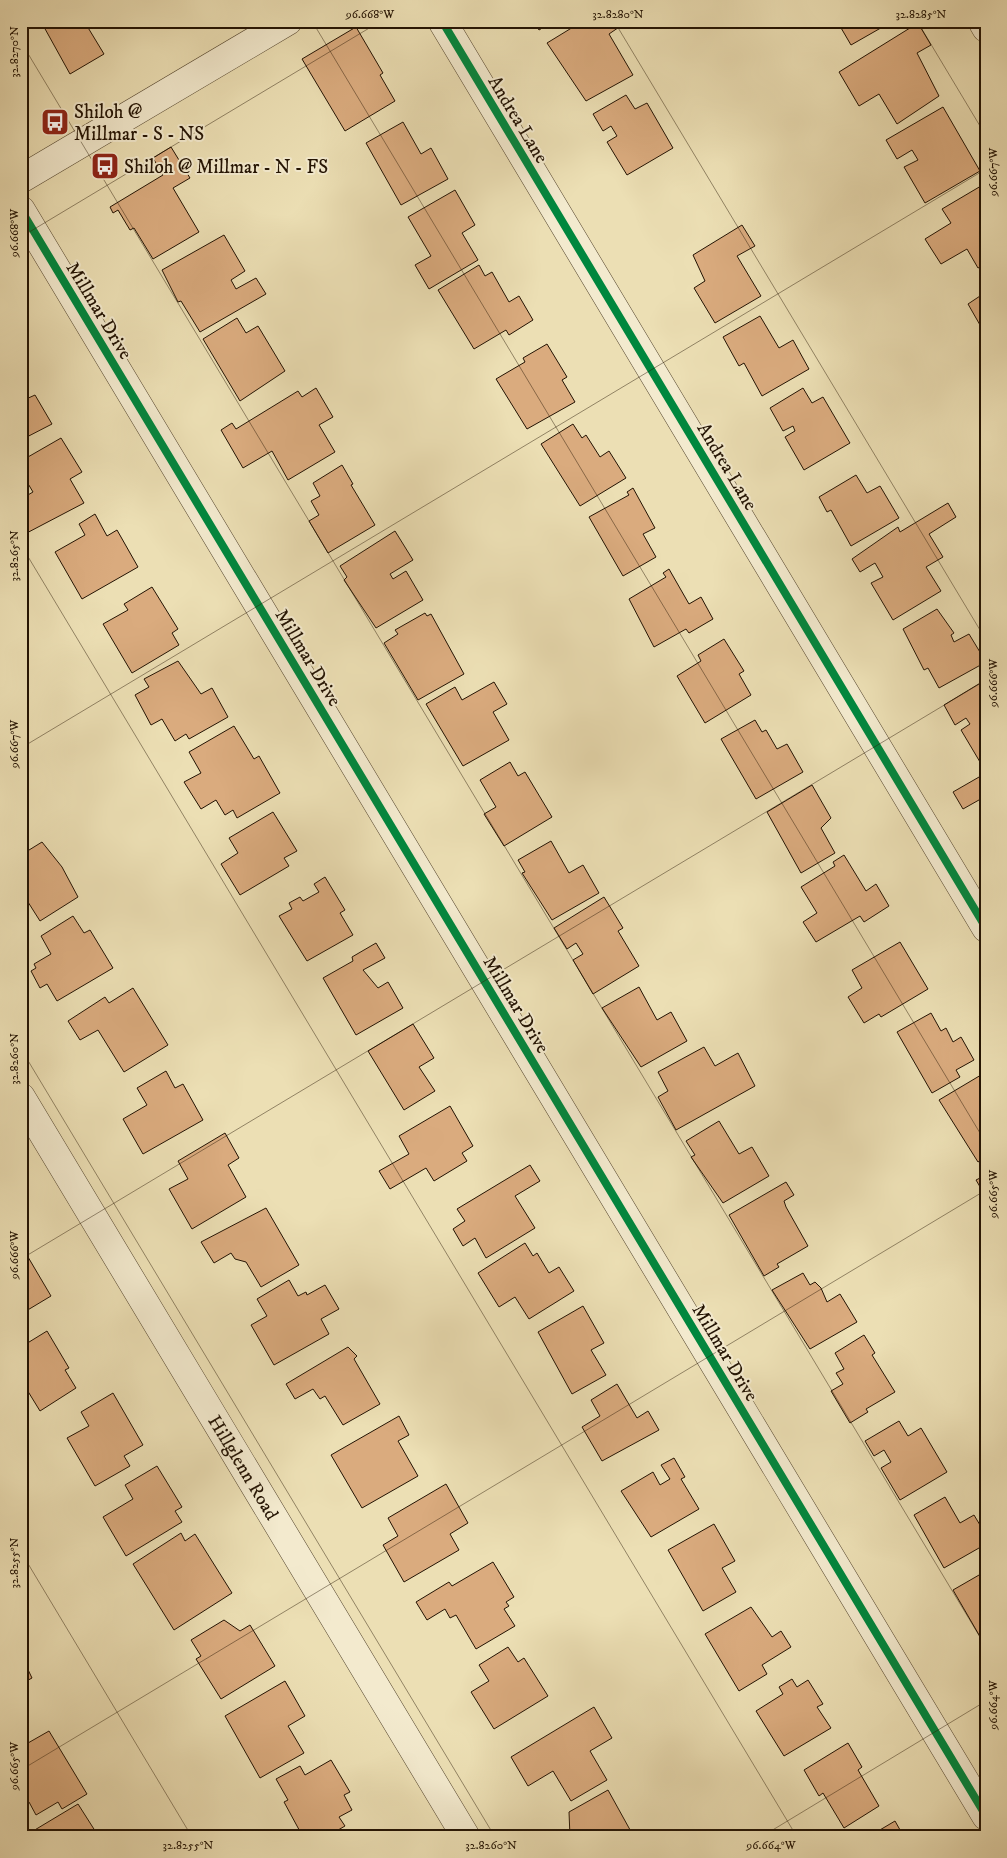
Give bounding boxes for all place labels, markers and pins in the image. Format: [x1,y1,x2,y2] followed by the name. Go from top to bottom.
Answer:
[74,101,204,146] place label: Shiloh @ Millmar - S - NS
[40,107,70,137] bus stop icon: Shiloh @ Millmar - S - NS
[90,151,120,181] bus stop icon: Shiloh @ Millmar - N - FS
[124,156,328,179] place label: Shiloh @ Millmar - N - FS

